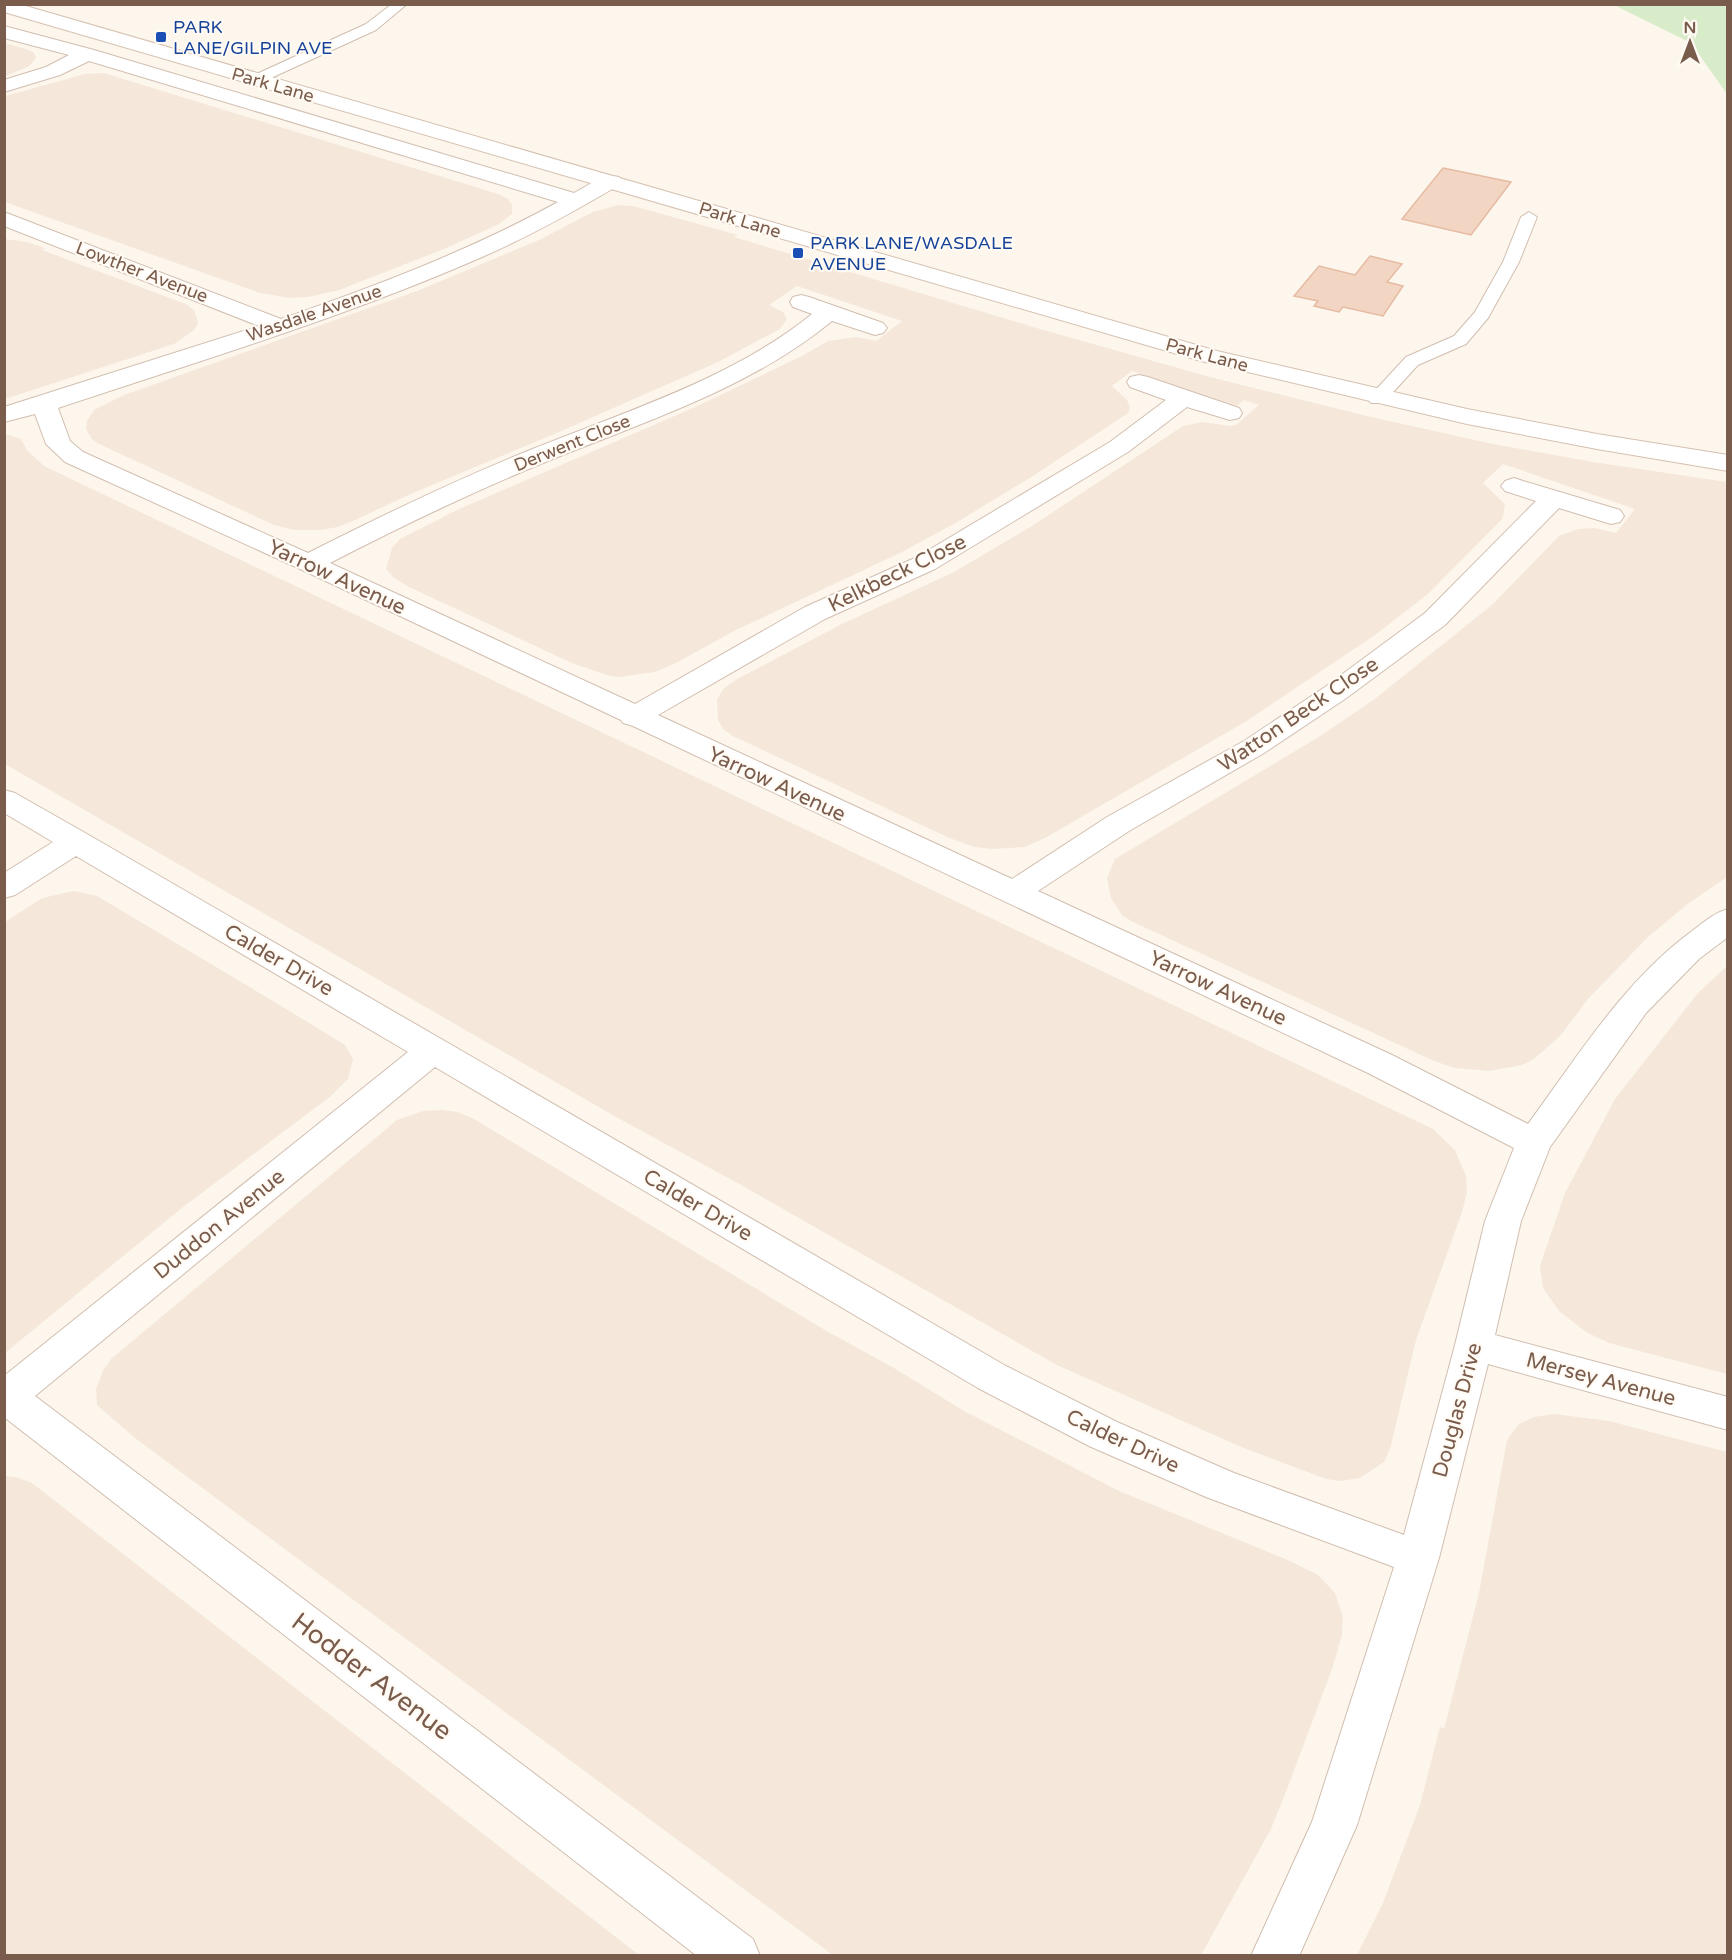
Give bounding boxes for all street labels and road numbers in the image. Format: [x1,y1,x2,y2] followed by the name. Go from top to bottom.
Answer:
[229,63,317,107] street label: Park Lane
[696,197,784,243] street label: Park Lane
[73,237,211,307] street label: Lowther Avenue
[244,280,384,346] street label: Wasdale Avenue
[1163,333,1251,377] street label: Park Lane
[511,410,633,476] street label: Derwent Close
[824,529,970,618] street label: Kelkbeck Close
[264,535,410,620] street label: Yarrow Avenue
[1213,651,1383,777] street label: Watton Beck Close
[704,742,850,827] street label: Yarrow Avenue
[220,919,338,1002] street label: Calder Drive
[1145,946,1291,1031] street label: Yarrow Avenue
[149,1164,290,1285] street label: Duddon Avenue
[639,1164,757,1247] street label: Calder Drive
[1427,1340,1488,1480] street label: Douglas Drive
[1523,1348,1678,1411] street label: Mersey Avenue
[1062,1404,1183,1479] street label: Calder Drive
[286,1606,458,1747] street label: Hodder Avenue

